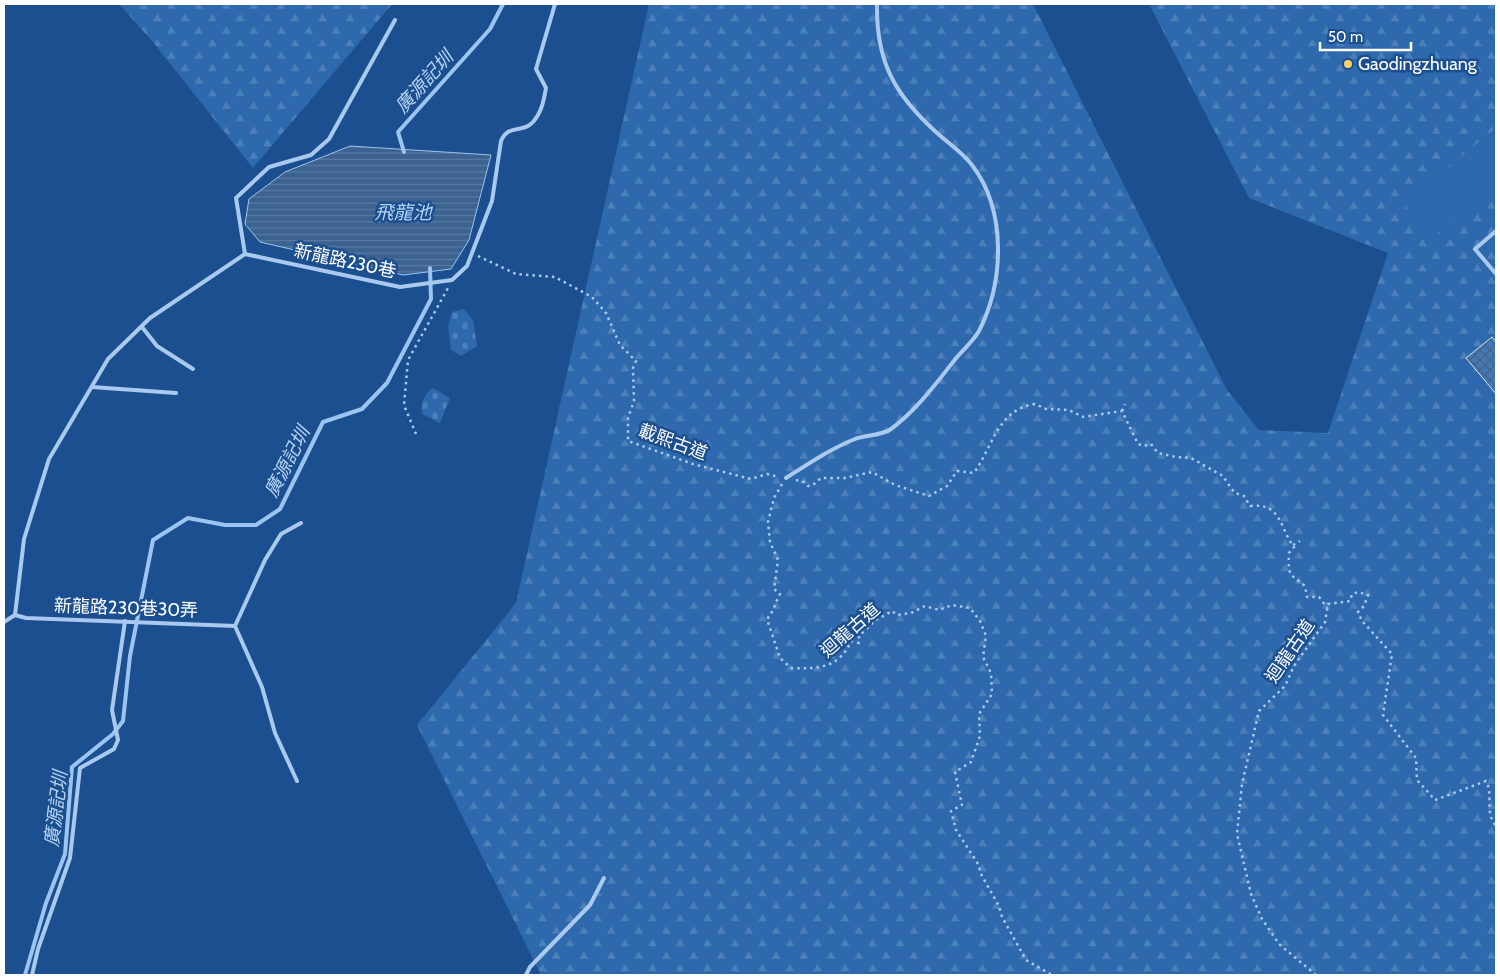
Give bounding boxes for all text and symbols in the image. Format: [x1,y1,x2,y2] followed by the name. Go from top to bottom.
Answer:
[1320,20,1411,52] scale bar
[1328,28,1363,46] text: 50 m
[390,44,460,118] water label: 廣源記圳
[1358,53,1478,75] place label: Gaodingzhuang
[1342,58,1354,70] marker: Gaodingzhuang
[374,201,433,224] water label: 飛龍池
[292,239,398,283] street label: 新龍路230巷
[635,419,711,465] street label: 載熙古道
[259,420,316,501] water label: 廣源記圳
[54,594,198,622] street label: 新龍路230巷30弄
[816,598,884,662] street label: 迴龍古道
[1261,615,1319,687] street label: 迴龍古道
[40,767,72,848] water label: 廣源記圳

